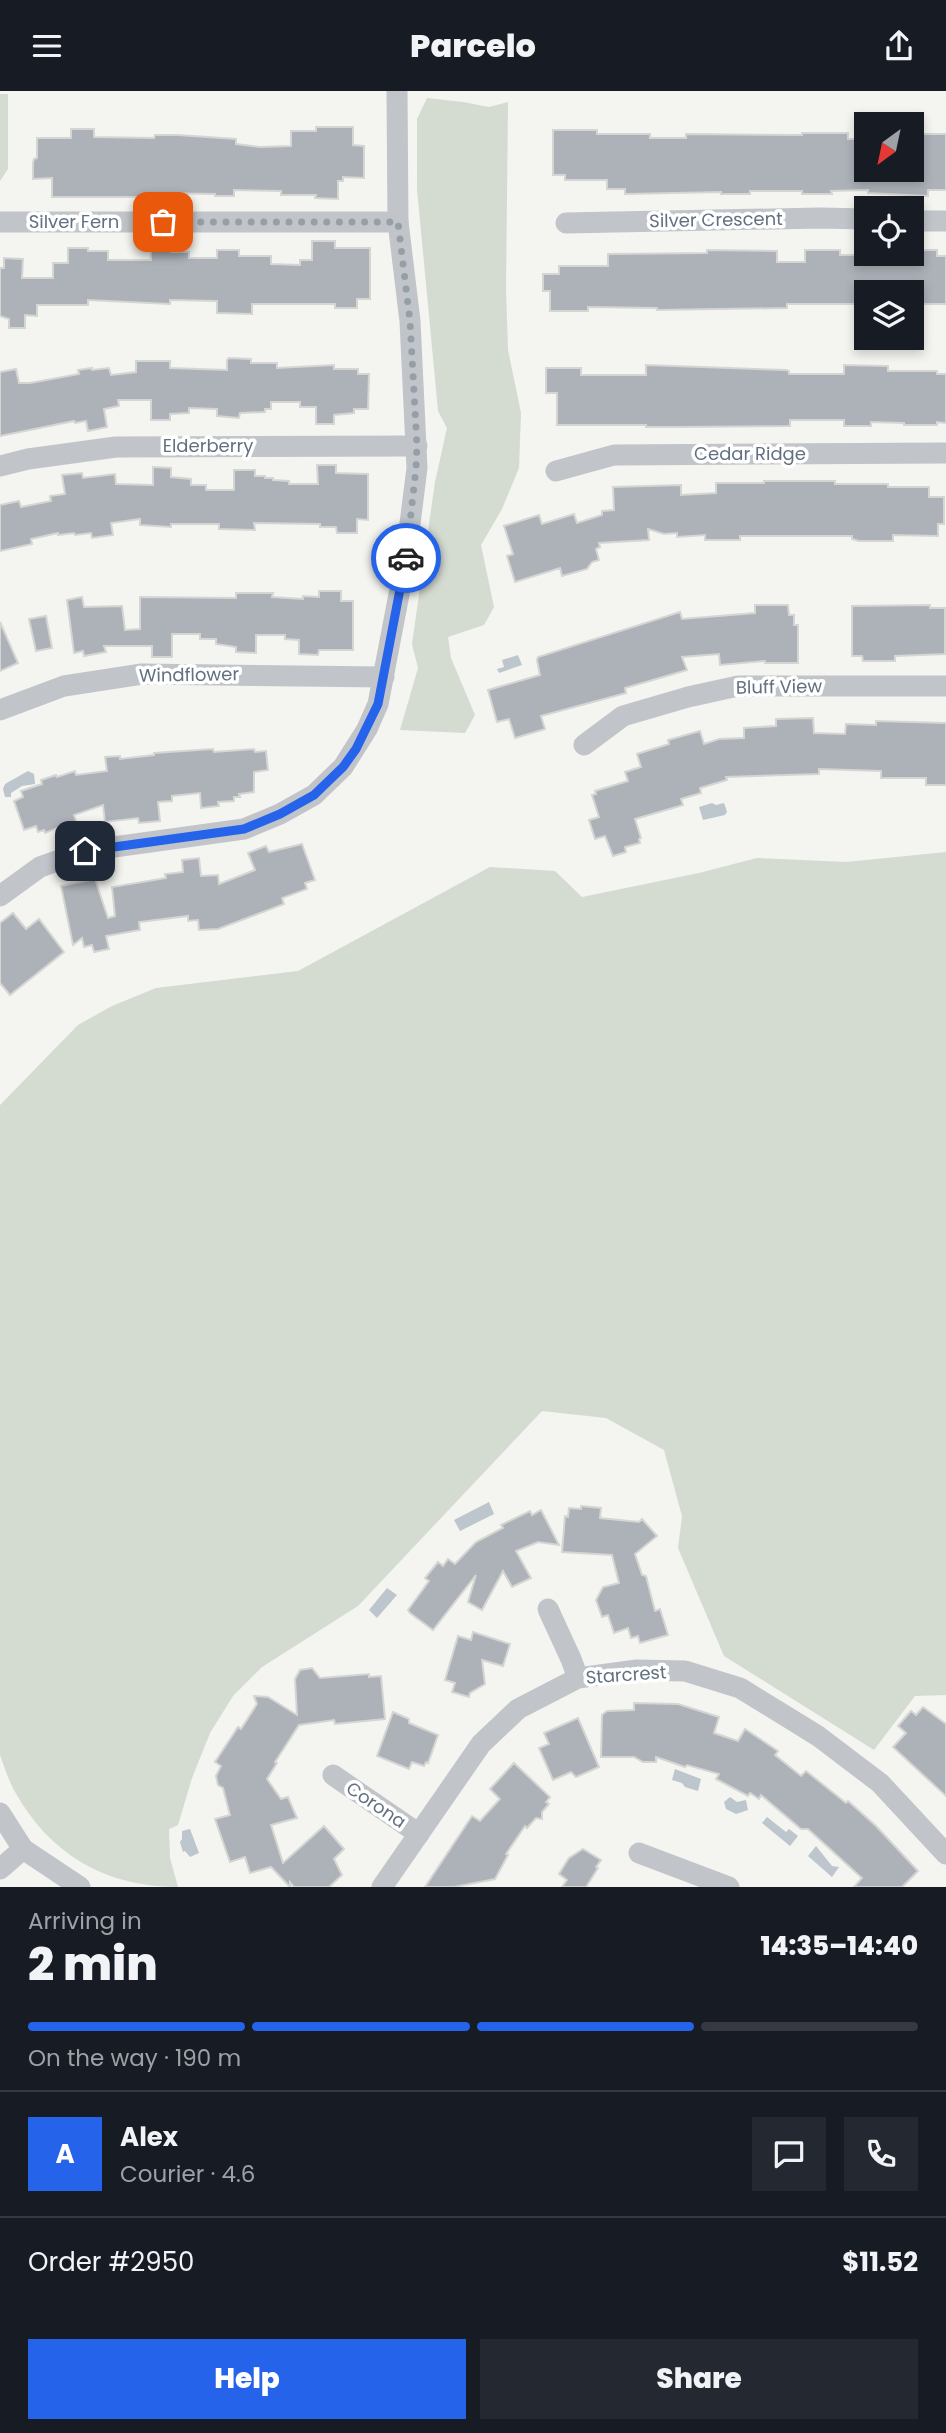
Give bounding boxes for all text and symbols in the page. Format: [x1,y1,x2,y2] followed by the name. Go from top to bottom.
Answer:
[410,23,536,68] text: Parcelo
[28,27,66,65] icon: menu
[880,27,918,65] icon: share
[854,112,924,182] north arrow
[854,112,924,350] map controls
[133,192,193,252] pin
[854,196,924,266] button: locate
[144,203,182,241] icon: bag
[649,206,783,233] street label: Silver Crescent
[29,209,119,234] street label: Silver Fern
[854,280,924,350] button: layers
[163,433,253,458] street label: Elderberry
[694,441,806,466] street label: Cedar Ridge
[371,523,441,593] courier
[387,539,425,577] icon: car
[139,661,240,688] street label: Windflower
[736,673,823,700] street label: Bluff View
[55,821,115,881] pin
[66,832,104,870] icon: home
[585,1659,667,1690] street label: Starcrest
[341,1775,411,1834] street label: Corona
[28,1905,142,1937] text: Arriving in
[760,1928,918,1964] text: 14:35–14:40
[28,1932,158,1996] text: 2 min
[28,2042,241,2074] text: On the way · 190 m
[752,2117,826,2191] button: chat
[844,2117,918,2191] button: phone
[120,2119,178,2155] text: Alex
[55,2136,75,2172] text: A
[120,2158,255,2190] text: Courier · 4.6
[28,2244,194,2280] text: Order #2950
[842,2244,918,2280] text: $11.52
[28,2339,466,2419] button: Help
[480,2339,918,2419] button: Share

